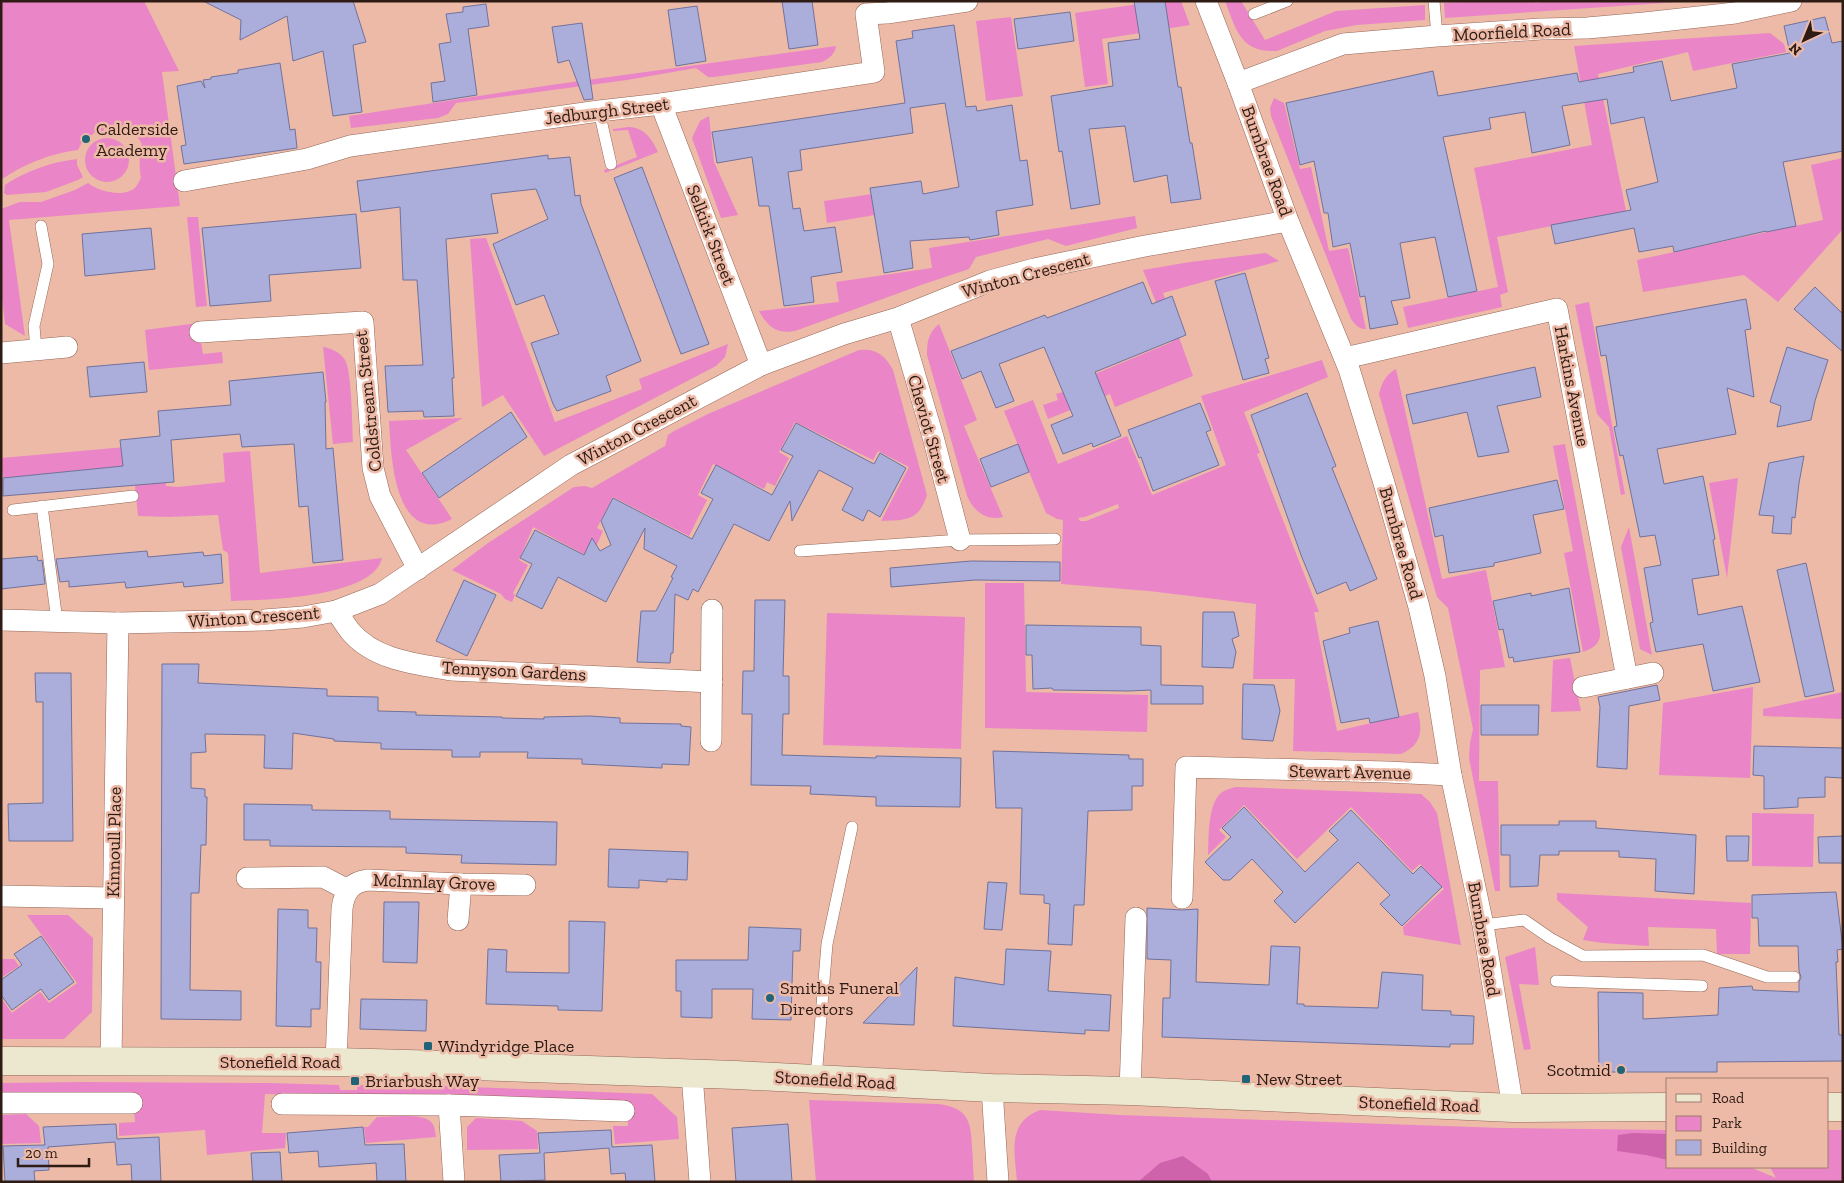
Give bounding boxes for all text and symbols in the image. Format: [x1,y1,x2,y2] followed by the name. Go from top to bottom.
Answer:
[1779,15,1829,65] north arrow
[1453,18,1571,46] street label: Moorfield Road
[1785,39,1805,59] text: N
[544,92,671,130] street label: Jedburgh Street
[1237,103,1297,219] street label: Burnbrae Road
[96,118,178,161] place label: Calderside Academy
[80,133,92,145] marker: Calderside Academy
[682,182,740,289] street label: Selkirk Street
[960,247,1093,303] street label: Winton Crescent
[1549,324,1595,448] street label: Harkins Avenue
[350,329,386,473] street label: Coldstream Street
[903,372,955,486] street label: Cheviot Street
[574,389,700,471] street label: Winton Crescent
[1374,484,1428,602] street label: Burnbrae Road
[188,601,321,633] street label: Winton Crescent
[441,656,587,686] street label: Tennyson Gardens
[1289,760,1411,784] street label: Stewart Avenue
[102,786,126,898] street label: Kinnoull Place
[373,869,495,895] street label: McInnlay Grove
[1463,880,1505,998] street label: Burnbrae Road
[780,977,899,1020] place label: Smiths Funeral Directors
[764,992,776,1004] marker: Smiths Funeral Directors
[438,1035,574,1057] place label: Windyridge Place
[422,1040,434,1052] marker: Windyridge Place
[220,1051,340,1073] street label: Stonefield Road
[1547,1059,1611,1081] place label: Scotmid
[1615,1064,1627,1076] marker: Scotmid
[774,1066,896,1094] street label: Stonefield Road
[1256,1068,1342,1090] place label: New Street
[365,1070,480,1092] place label: Briarbush Way
[1240,1073,1252,1085] marker: New Street
[349,1075,361,1087] marker: Briarbush Way
[1666,1078,1829,1168] legend
[1712,1089,1745,1107] text: Road
[1358,1091,1480,1117] street label: Stonefield Road
[1712,1114,1742,1132] text: Park
[18,1136,89,1168] scale bar
[1712,1139,1767,1157] text: Building
[25,1144,58,1162] text: 20 m

